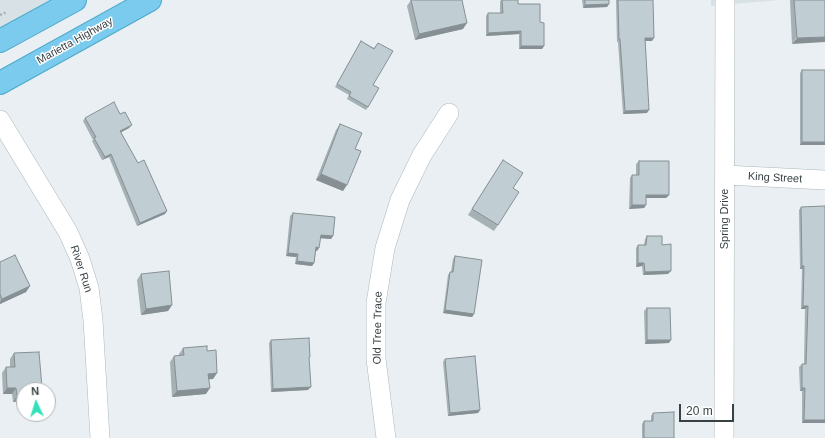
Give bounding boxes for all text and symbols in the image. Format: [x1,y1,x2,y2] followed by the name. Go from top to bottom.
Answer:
[35,15,115,67] street label: Marietta Highway
[747,170,803,186] street label: King Street
[718,189,732,249] street label: Spring Drive
[67,244,95,294] street label: River Run
[371,291,385,365] street label: Old Tree Trace
[16,382,56,422] north arrow
[31,385,40,397] text: N
[681,396,736,422] scale bar
[686,404,713,418] text: 20 m

